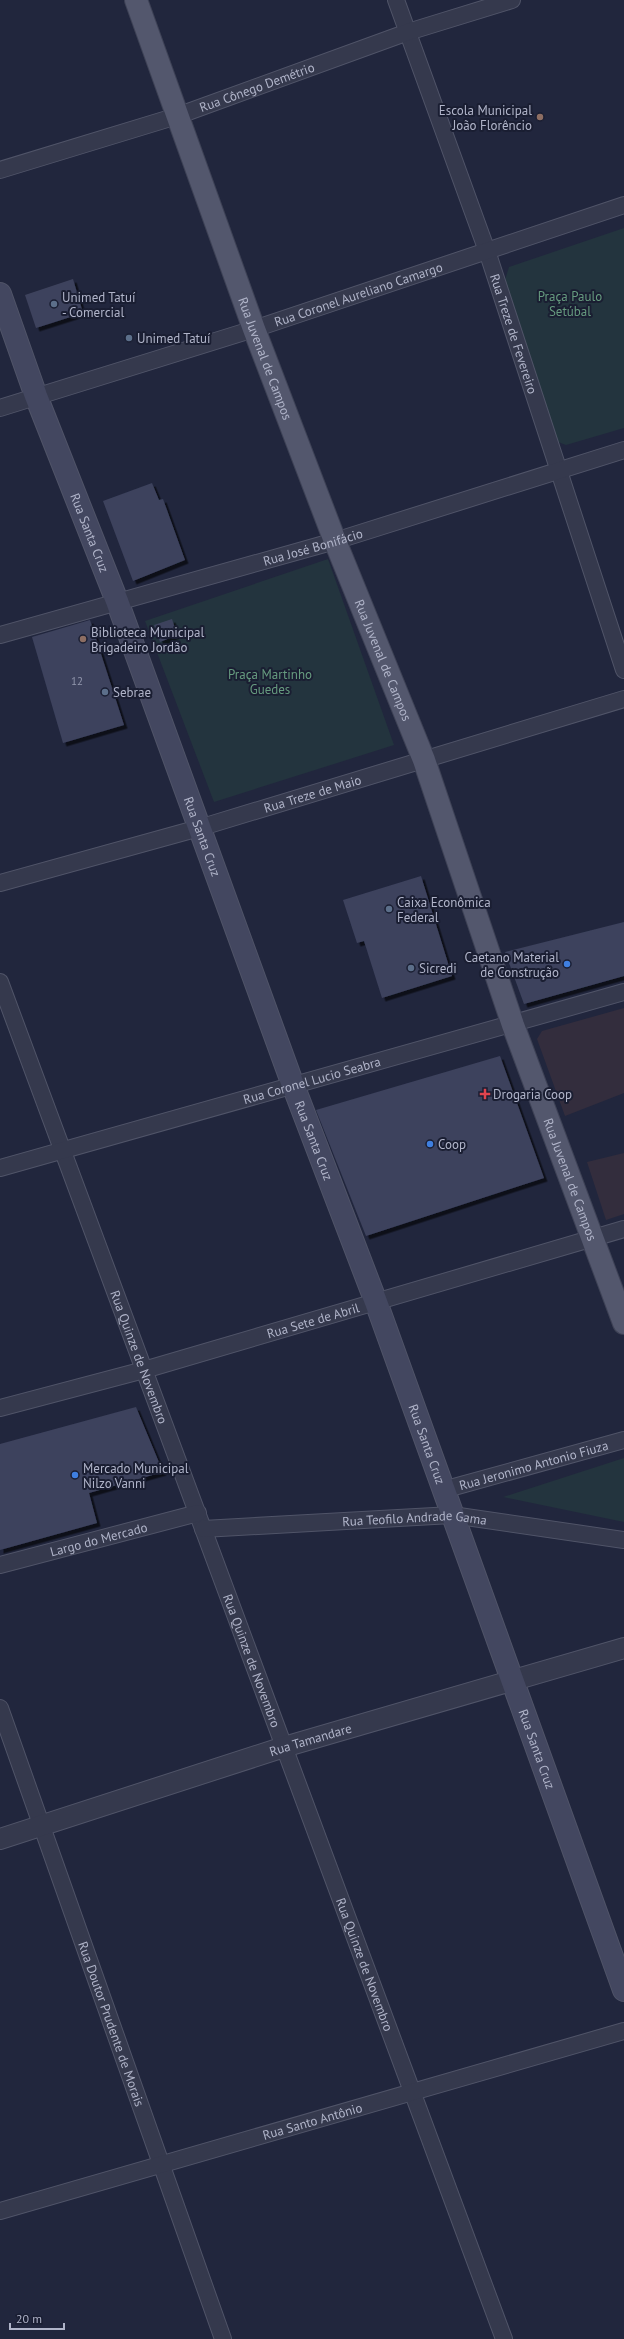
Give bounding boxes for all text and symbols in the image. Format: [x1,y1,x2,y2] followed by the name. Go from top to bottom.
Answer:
[197,58,317,116] street label: Rua Cônego Demétrio
[439,102,532,134] place label: Escola Municipal João Florêncio
[535,112,545,122] marker: Escola Municipal João Florêncio
[272,258,445,330] street label: Rua Coronel Aureliano Camargo
[486,271,542,396] street label: Rua Treze de Fevereiro
[538,288,602,320] park label: Praça Paulo Setúbal
[62,289,136,321] place label: Unimed Tatuí - Comercial
[235,295,296,422] street label: Rua Juvenal de Campos
[49,299,59,309] marker: Unimed Tatuí - Comercial
[137,330,211,347] place label: Unimed Tatuí
[124,333,134,343] marker: Unimed Tatuí
[67,490,113,575] street label: Rua Santa Cruz
[261,524,365,569] street label: Rua José Bonifácio
[351,597,416,723] street label: Rua Juvenal de Campos
[91,624,205,656] place label: Biblioteca Municipal Brigadeiro Jordão
[78,634,88,644] marker: Biblioteca Municipal Brigadeiro Jordão
[228,666,312,698] park label: Praça Martinho Guedes
[71,674,83,688] house number: 12
[113,684,151,701] place label: Sebrae
[100,687,110,697] marker: Sebrae
[262,771,363,816] street label: Rua Treze de Maio
[180,794,225,879] street label: Rua Santa Cruz
[397,894,491,926] place label: Caixa Econômica Federal
[384,904,394,914] marker: Caixa Econômica Federal
[465,949,559,981] place label: Caetano Material de Construção
[562,959,572,969] marker: Caetano Material de Construção
[419,960,457,977] place label: Sicredi
[406,963,416,973] marker: Sicredi
[241,1053,383,1108] street label: Rua Coronel Lucio Seabra
[493,1086,572,1103] place label: Drogaria Coop
[480,1089,490,1099] marker: Drogaria Coop
[291,1098,337,1183] street label: Rua Santa Cruz
[540,1115,601,1243] street label: Rua Juvenal de Campos
[438,1136,466,1153] place label: Coop
[425,1139,435,1149] marker: Coop
[107,1288,172,1426] street label: Rua Quinze de Novembro
[265,1299,361,1342] street label: Rua Sete de Abril
[405,1402,450,1487] street label: Rua Santa Cruz
[457,1436,610,1494] street label: Rua Jeronimo Antonio Fiuza
[83,1460,189,1492] place label: Mercado Municipal Nilzo Vanni
[70,1470,80,1480] marker: Mercado Municipal Nilzo Vanni
[342,1506,488,1530] street label: Rua Teofilo Andrade Gama
[48,1518,149,1560] street label: Largo do Mercado
[220,1592,285,1730] street label: Rua Quinze de Novembro
[515,1707,559,1791] street label: Rua Santa Cruz
[267,1719,354,1760] street label: Rua Tamandare
[332,1895,397,2034] street label: Rua Quinze de Novembro
[75,1939,149,2109] street label: Rua Doutor Prudente de Morais
[260,2098,364,2143] street label: Rua Santo Antônio
[10,2305,64,2331] scale bar
[16,2311,42,2326] text: 20 m

